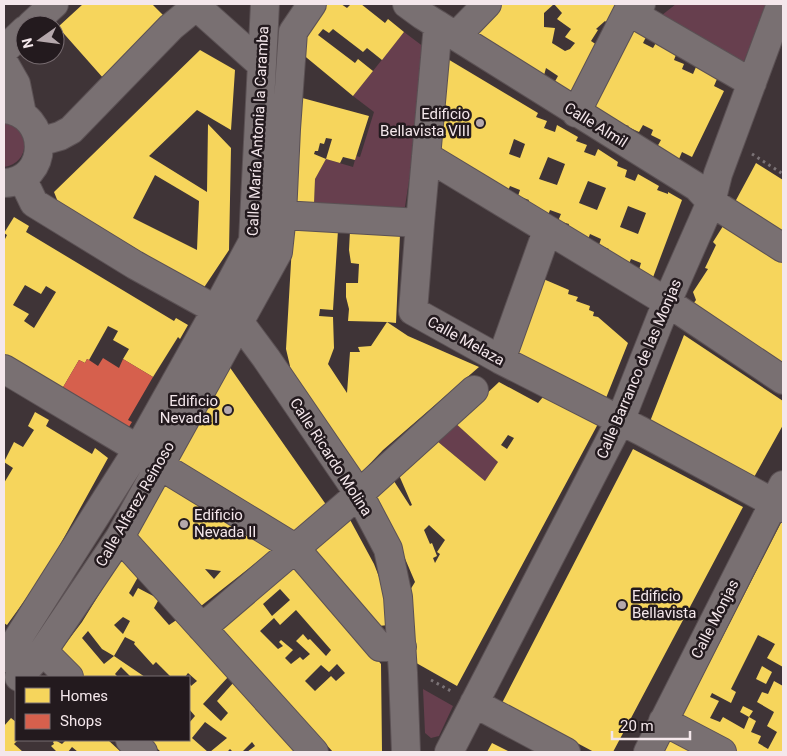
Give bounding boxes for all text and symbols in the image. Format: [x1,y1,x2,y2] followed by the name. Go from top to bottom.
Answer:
[15,15,65,65] north arrow
[244,26,272,236] street label: Calle María Antonia la Caramba
[18,36,36,50] text: N
[561,99,631,151] street label: Calle Almil
[380,105,470,140] place label: Edificio Bellavista VIII
[474,117,486,129] marker: Edificio Bellavista VIII
[593,276,685,462] street label: Calle Barranco de las Monjas
[424,312,508,370] street label: Calle Melaza
[160,392,218,427] place label: Edificio Nevada I
[286,395,376,519] street label: Calle Ricardo Molina
[222,404,234,416] marker: Edificio Nevada I
[92,438,178,570] street label: Calle Alferez Reinoso
[194,506,256,541] place label: Edificio Nevada II
[178,518,190,530] marker: Edificio Nevada II
[687,576,743,662] street label: Calle Monjas
[632,587,696,622] place label: Edificio Bellavista
[616,599,628,611] marker: Edificio Bellavista
[15,676,190,741] legend
[60,687,108,705] text: Homes
[612,708,690,740] scale bar
[60,712,102,730] text: Shops
[620,717,654,735] text: 20 m

